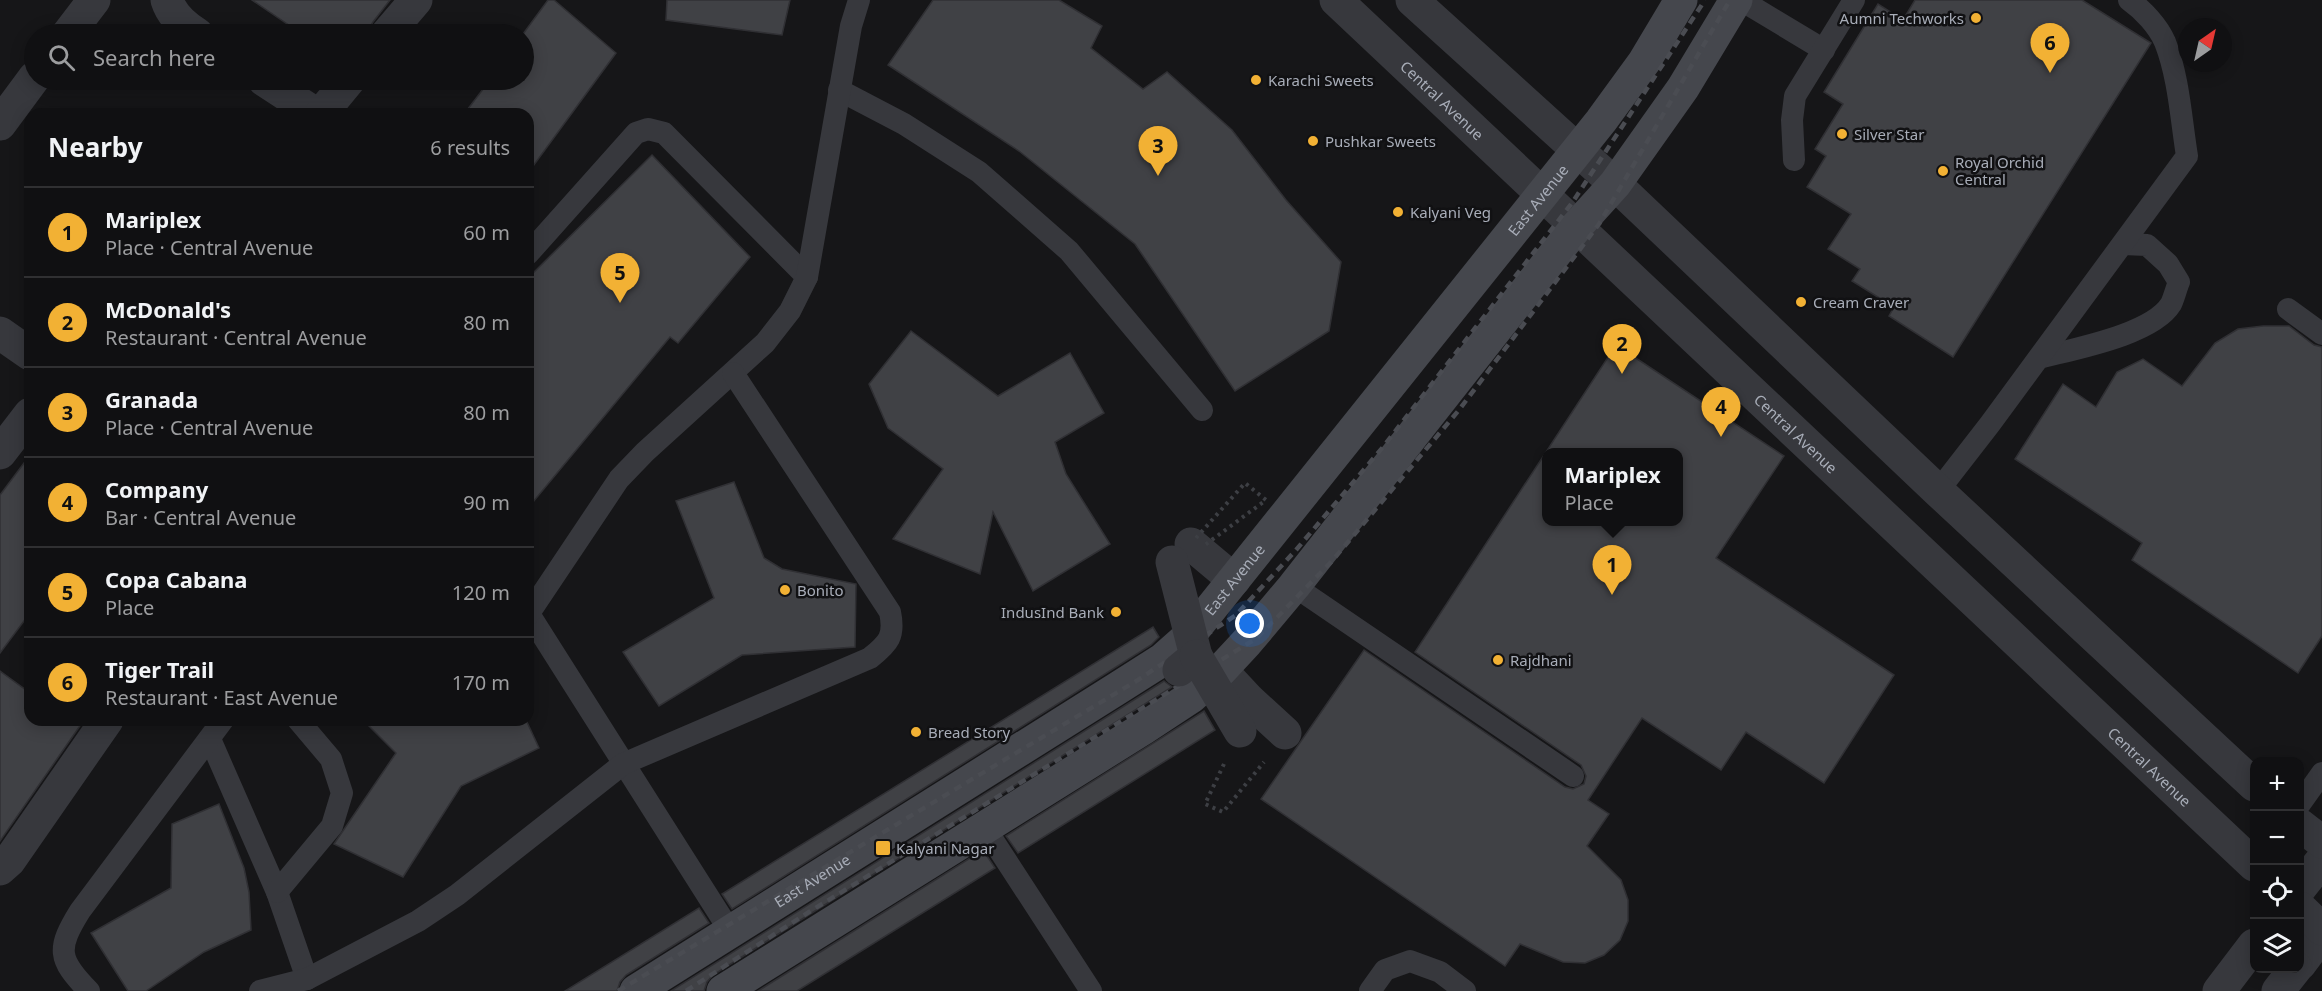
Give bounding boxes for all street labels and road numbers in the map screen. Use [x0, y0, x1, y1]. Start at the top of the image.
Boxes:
street label: Central Avenue [1396, 56, 1488, 144]
street label: East Avenue [1503, 160, 1572, 240]
street label: Central Avenue [1750, 389, 1842, 478]
street label: East Avenue [1199, 540, 1269, 619]
street label: Central Avenue [2104, 723, 2196, 811]
street label: East Avenue [770, 849, 854, 912]

